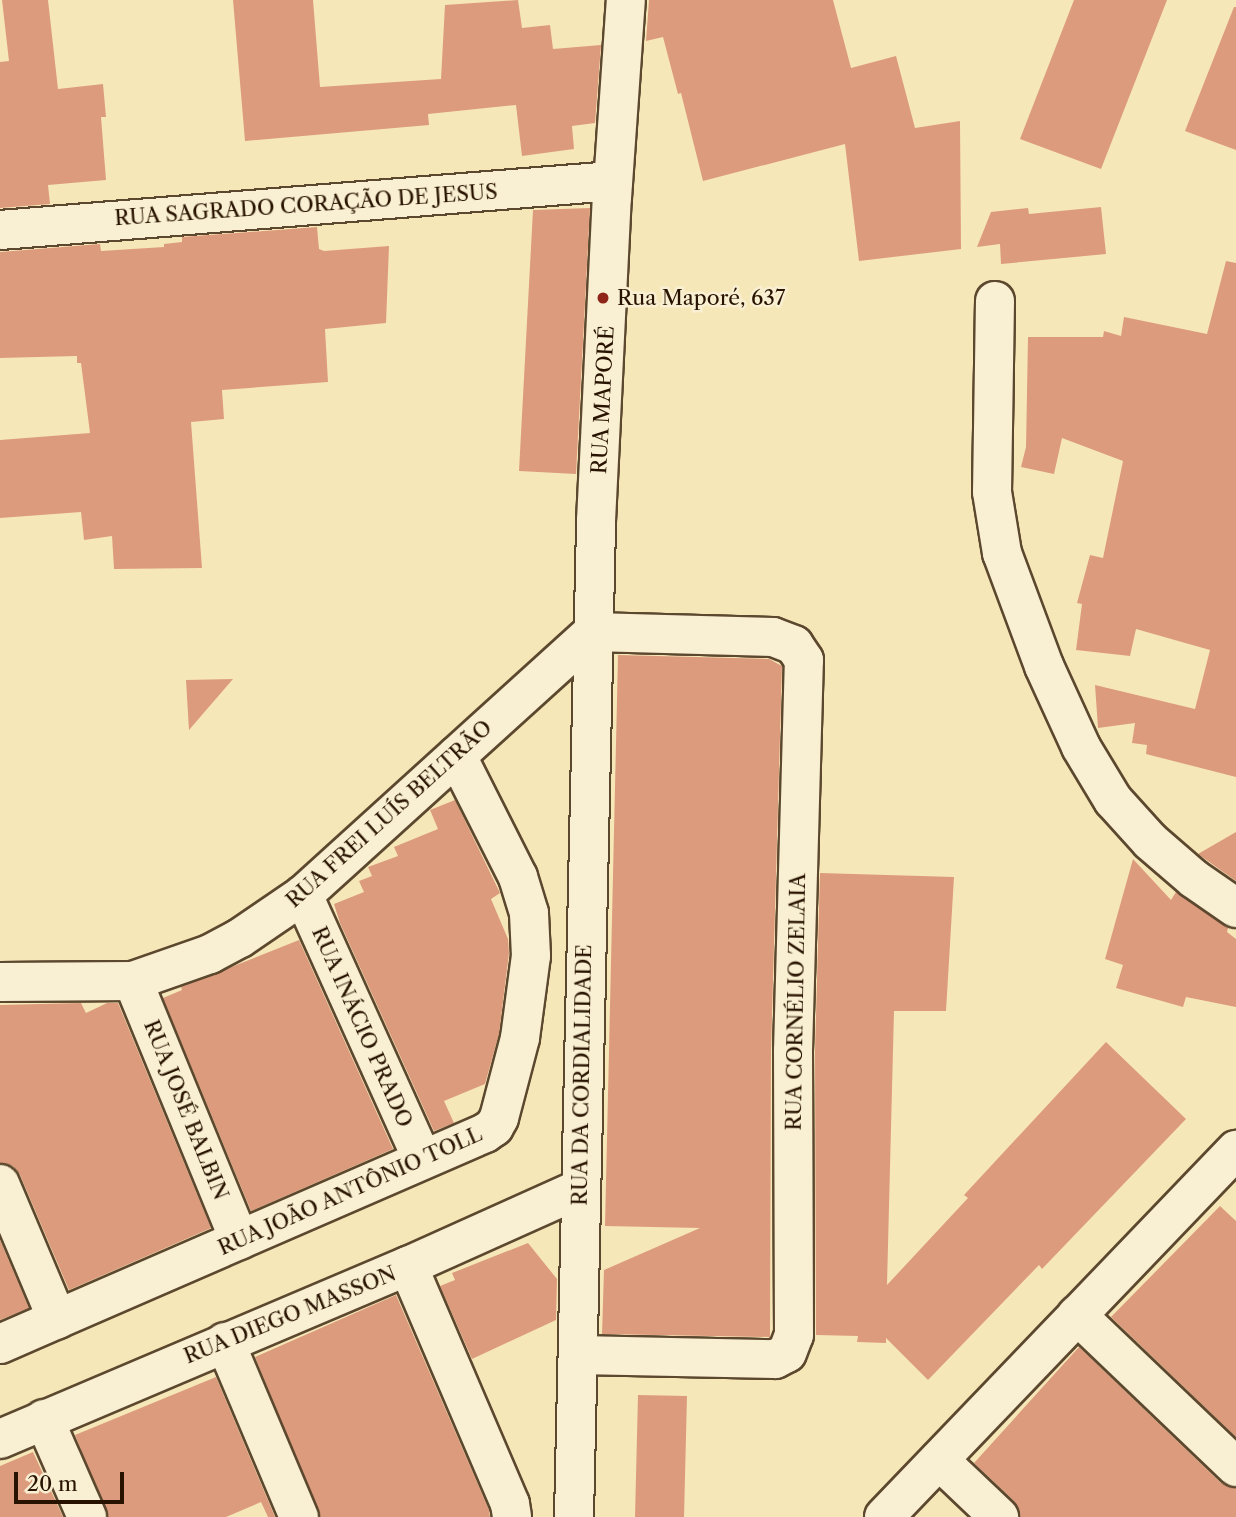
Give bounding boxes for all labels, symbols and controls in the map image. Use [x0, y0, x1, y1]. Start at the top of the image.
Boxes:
street label: RUA SAGRADO CORAÇÃO DE JESUS [113, 179, 499, 231]
place label: Rua Maporé, 637 [617, 285, 786, 311]
marker: Rua Maporé, 637 [595, 290, 611, 306]
street label: RUA MAPORÉ [587, 325, 619, 475]
street label: RUA FREI LUÍS BELTRÃO [281, 715, 497, 913]
street label: RUA CORNÉLIO ZELAIA [781, 873, 811, 1131]
street label: RUA INÁCIO PRADO [306, 922, 418, 1132]
street label: RUA DA CORDIALIDADE [567, 943, 597, 1207]
street label: RUA JOSÉ BALBIN [138, 1016, 234, 1204]
street label: RUA JOÃO ANTÔNIO TOLL [213, 1121, 487, 1261]
street label: RUA DIEGO MASSON [180, 1261, 400, 1369]
scale bar [18, 1458, 128, 1502]
text: 20 m [27, 1471, 78, 1496]

